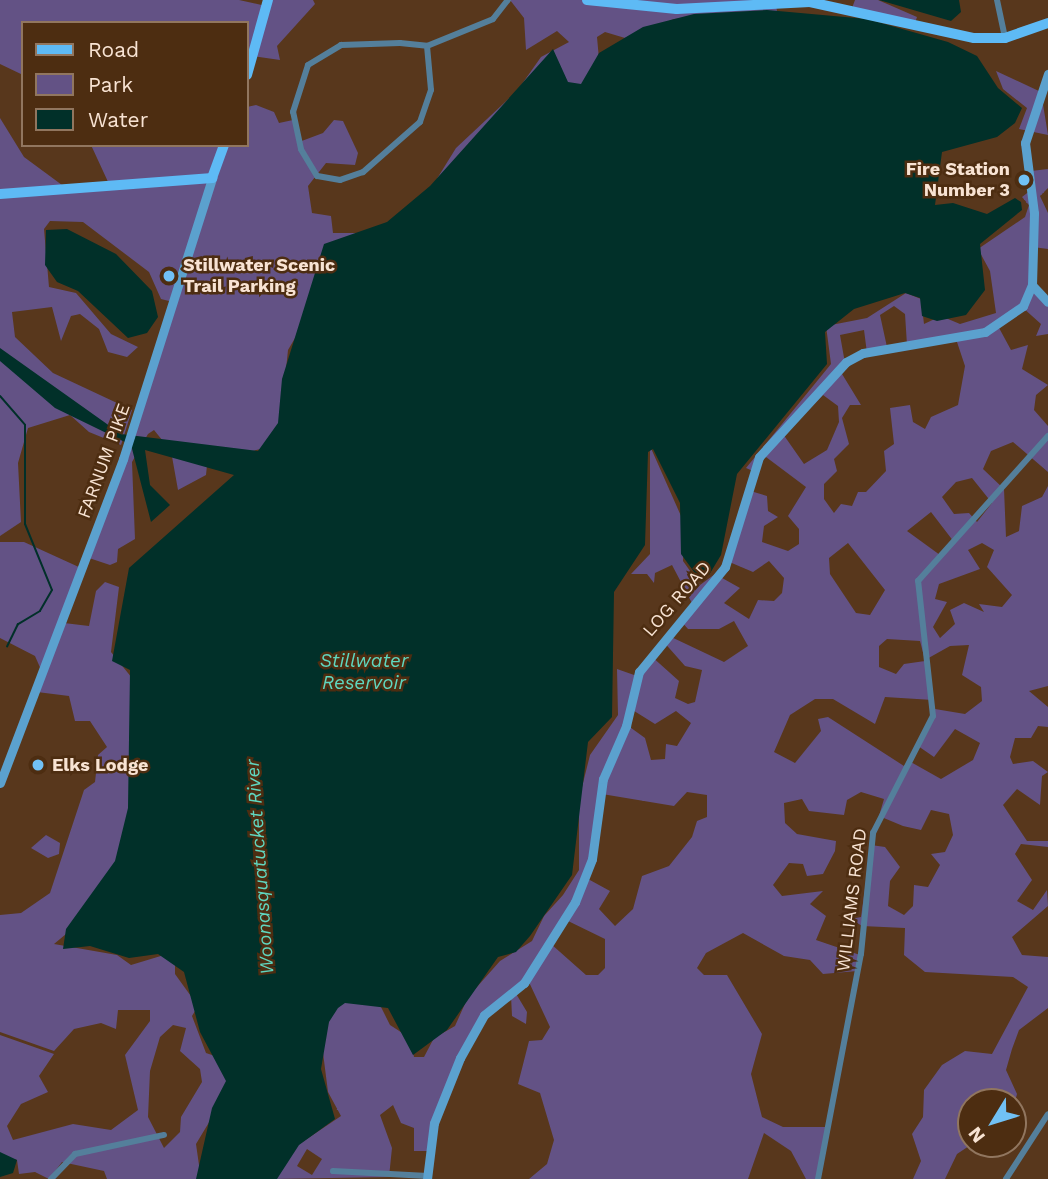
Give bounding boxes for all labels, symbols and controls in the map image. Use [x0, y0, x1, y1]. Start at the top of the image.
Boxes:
legend [21, 21, 248, 147]
text: Road [88, 37, 139, 62]
text: Park [88, 72, 133, 97]
text: Water [88, 107, 148, 132]
place label: Fire Station Number 3 [906, 159, 1010, 202]
marker: Fire Station Number 3 [1016, 172, 1032, 188]
place label: Stillwater Scenic Trail Parking [183, 255, 335, 298]
marker: Stillwater Scenic Trail Parking [161, 268, 177, 284]
street label: FARNUM PIKE [73, 401, 135, 521]
street label: LOG ROAD [638, 557, 716, 641]
water label: Stillwater Reservoir [320, 650, 408, 694]
place label: Elks Lodge [52, 754, 148, 776]
marker: Elks Lodge [30, 757, 46, 773]
water label: Woonasquatucket River [241, 759, 279, 975]
street label: WILLIAMS ROAD [832, 827, 872, 973]
north arrow [957, 1088, 1027, 1158]
text: N [963, 1122, 990, 1148]

